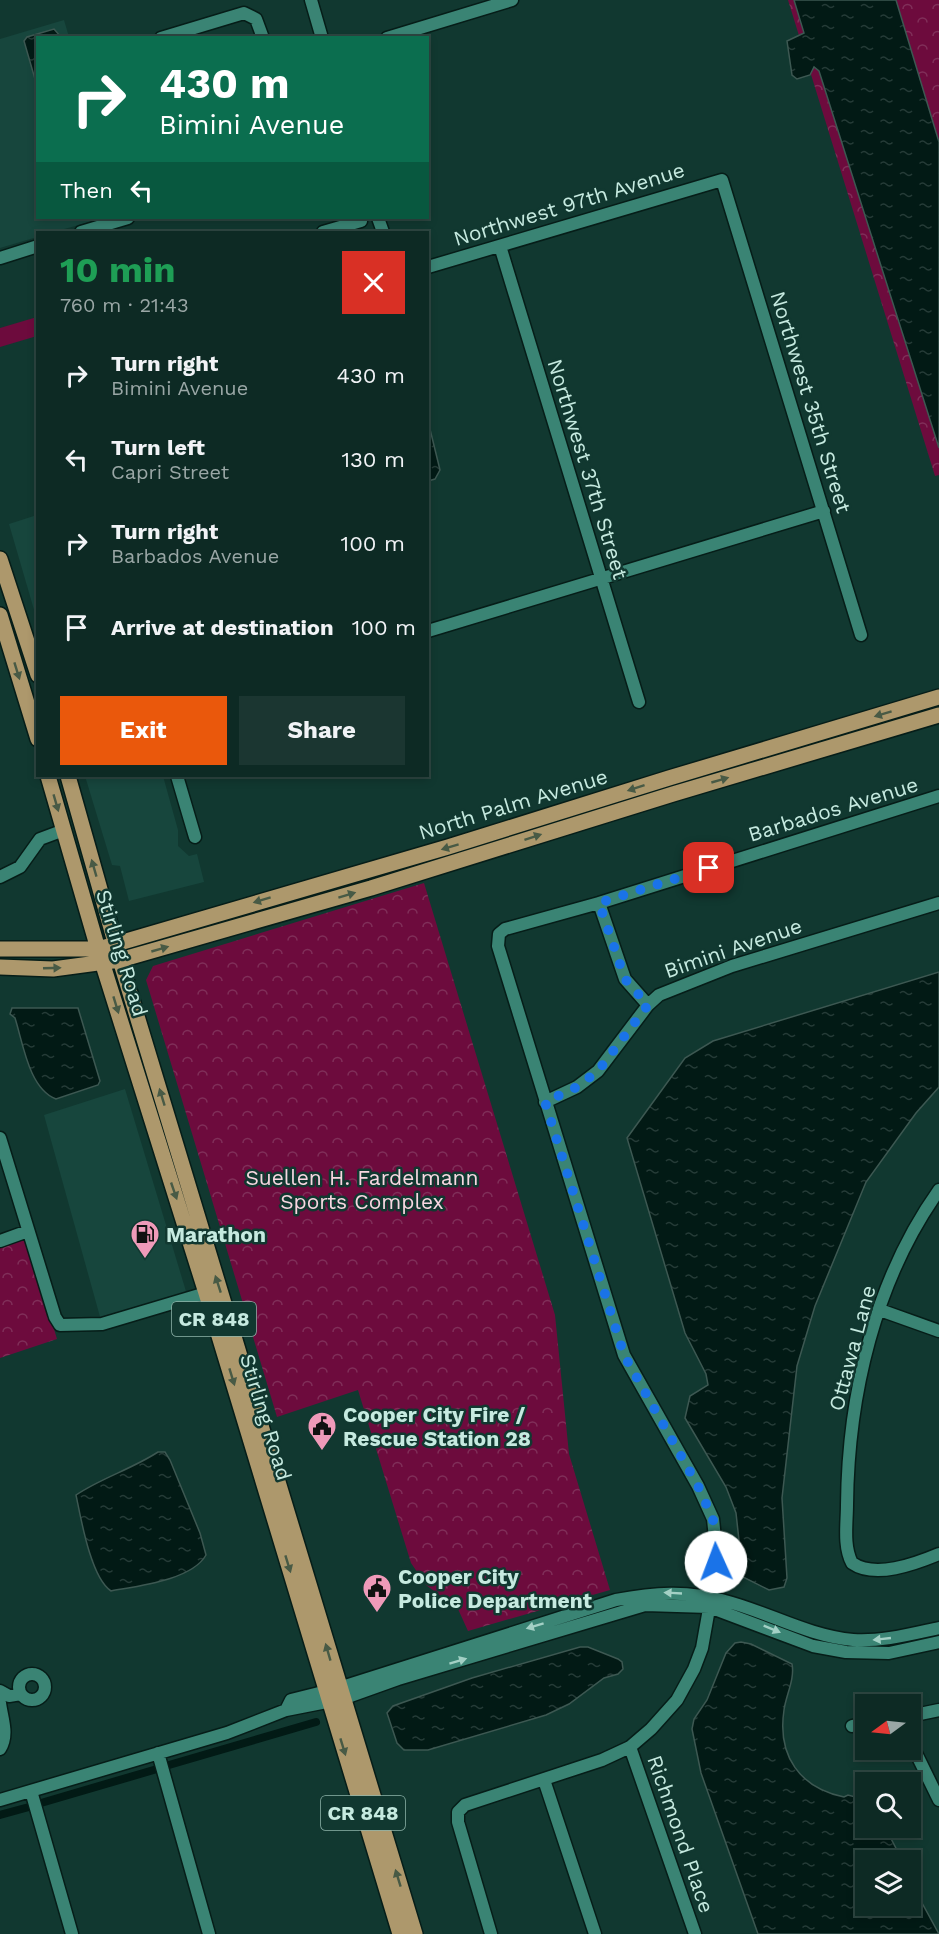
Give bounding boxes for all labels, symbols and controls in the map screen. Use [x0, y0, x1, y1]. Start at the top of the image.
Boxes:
text: 430 m [159, 59, 290, 108]
icon: right [60, 60, 138, 138]
text: Bimini Avenue [159, 109, 344, 141]
street label: Northwest 97th Avenue [450, 157, 688, 251]
icon: left [125, 174, 158, 207]
text: Then [60, 178, 113, 203]
text: 10 min [60, 249, 176, 291]
button: close [342, 251, 405, 314]
street label: Northwest 35th Street [765, 288, 857, 516]
text: 760 m · 21:43 [60, 293, 189, 317]
text: Turn right [111, 351, 218, 376]
street label: Northwest 37th Street [543, 356, 634, 582]
icon: right [60, 359, 93, 392]
text: 430 m [337, 363, 405, 388]
text: Bimini Avenue [111, 376, 248, 400]
text: Turn left [111, 435, 205, 460]
icon: left [60, 443, 93, 476]
text: 130 m [341, 447, 405, 472]
text: Capri Street [111, 460, 229, 484]
text: Turn right [111, 519, 218, 544]
icon: right [60, 527, 93, 560]
text: 100 m [341, 531, 405, 556]
text: Barbados Avenue [111, 544, 279, 568]
icon: arrive [60, 611, 93, 644]
text: Arrive at destination [111, 615, 334, 640]
text: 100 m [352, 615, 416, 640]
one-way arrow [13, 662, 22, 680]
button: Exit [60, 696, 227, 765]
button: Share [239, 696, 405, 765]
one-way arrow [874, 710, 892, 719]
street label: North Palm Avenue [415, 763, 611, 845]
street label: Barbados Avenue [745, 771, 921, 847]
one-way arrow [711, 775, 729, 784]
one-way arrow [627, 784, 645, 793]
one-way arrow [52, 794, 61, 812]
one-way arrow [524, 832, 542, 842]
pin [683, 842, 734, 893]
one-way arrow [441, 843, 459, 852]
icon: arrive [692, 851, 725, 884]
one-way arrow [89, 859, 98, 877]
street label: Stirling Road [91, 887, 153, 1019]
one-way arrow [338, 890, 356, 899]
one-way arrow [253, 896, 271, 905]
street label: Bimini Avenue [661, 913, 805, 983]
one-way arrow [151, 944, 169, 953]
one-way arrow [42, 964, 61, 973]
one-way arrow [111, 996, 121, 1014]
one-way arrow [156, 1088, 166, 1106]
park label: Suellen H. Fardelmann Sports Complex [245, 1165, 479, 1214]
one-way arrow [169, 1182, 179, 1200]
fuel station icon: Marathon [129, 1218, 161, 1260]
place label: Marathon [166, 1222, 266, 1247]
one-way arrow [213, 1275, 222, 1293]
street label: Ottawa Lane [823, 1282, 881, 1414]
road number: CR 848 [172, 1302, 256, 1336]
street label: Stirling Road [235, 1351, 297, 1483]
one-way arrow [228, 1368, 237, 1386]
place label: Cooper City Fire / Rescue Station 28 [343, 1402, 531, 1451]
public building icon: Cooper City Fire / Rescue Station 28 [306, 1410, 338, 1452]
position arrow [684, 1530, 748, 1594]
one-way arrow [284, 1555, 293, 1573]
place label: Cooper City Police Department [398, 1564, 592, 1613]
public building icon: Cooper City Police Department [361, 1572, 393, 1614]
one-way arrow [663, 1588, 682, 1597]
one-way arrow [526, 1622, 544, 1631]
one-way arrow [763, 1624, 781, 1634]
one-way arrow [872, 1634, 891, 1644]
one-way arrow [323, 1643, 332, 1661]
one-way arrow [449, 1656, 467, 1665]
north arrow [855, 1694, 921, 1760]
map controls [855, 1694, 921, 1916]
one-way arrow [339, 1738, 348, 1756]
street label: Richmond Place [642, 1752, 720, 1916]
button: search [855, 1772, 921, 1838]
road number: CR 848 [321, 1796, 405, 1830]
button: layers [855, 1850, 921, 1916]
one-way arrow [393, 1869, 402, 1887]

